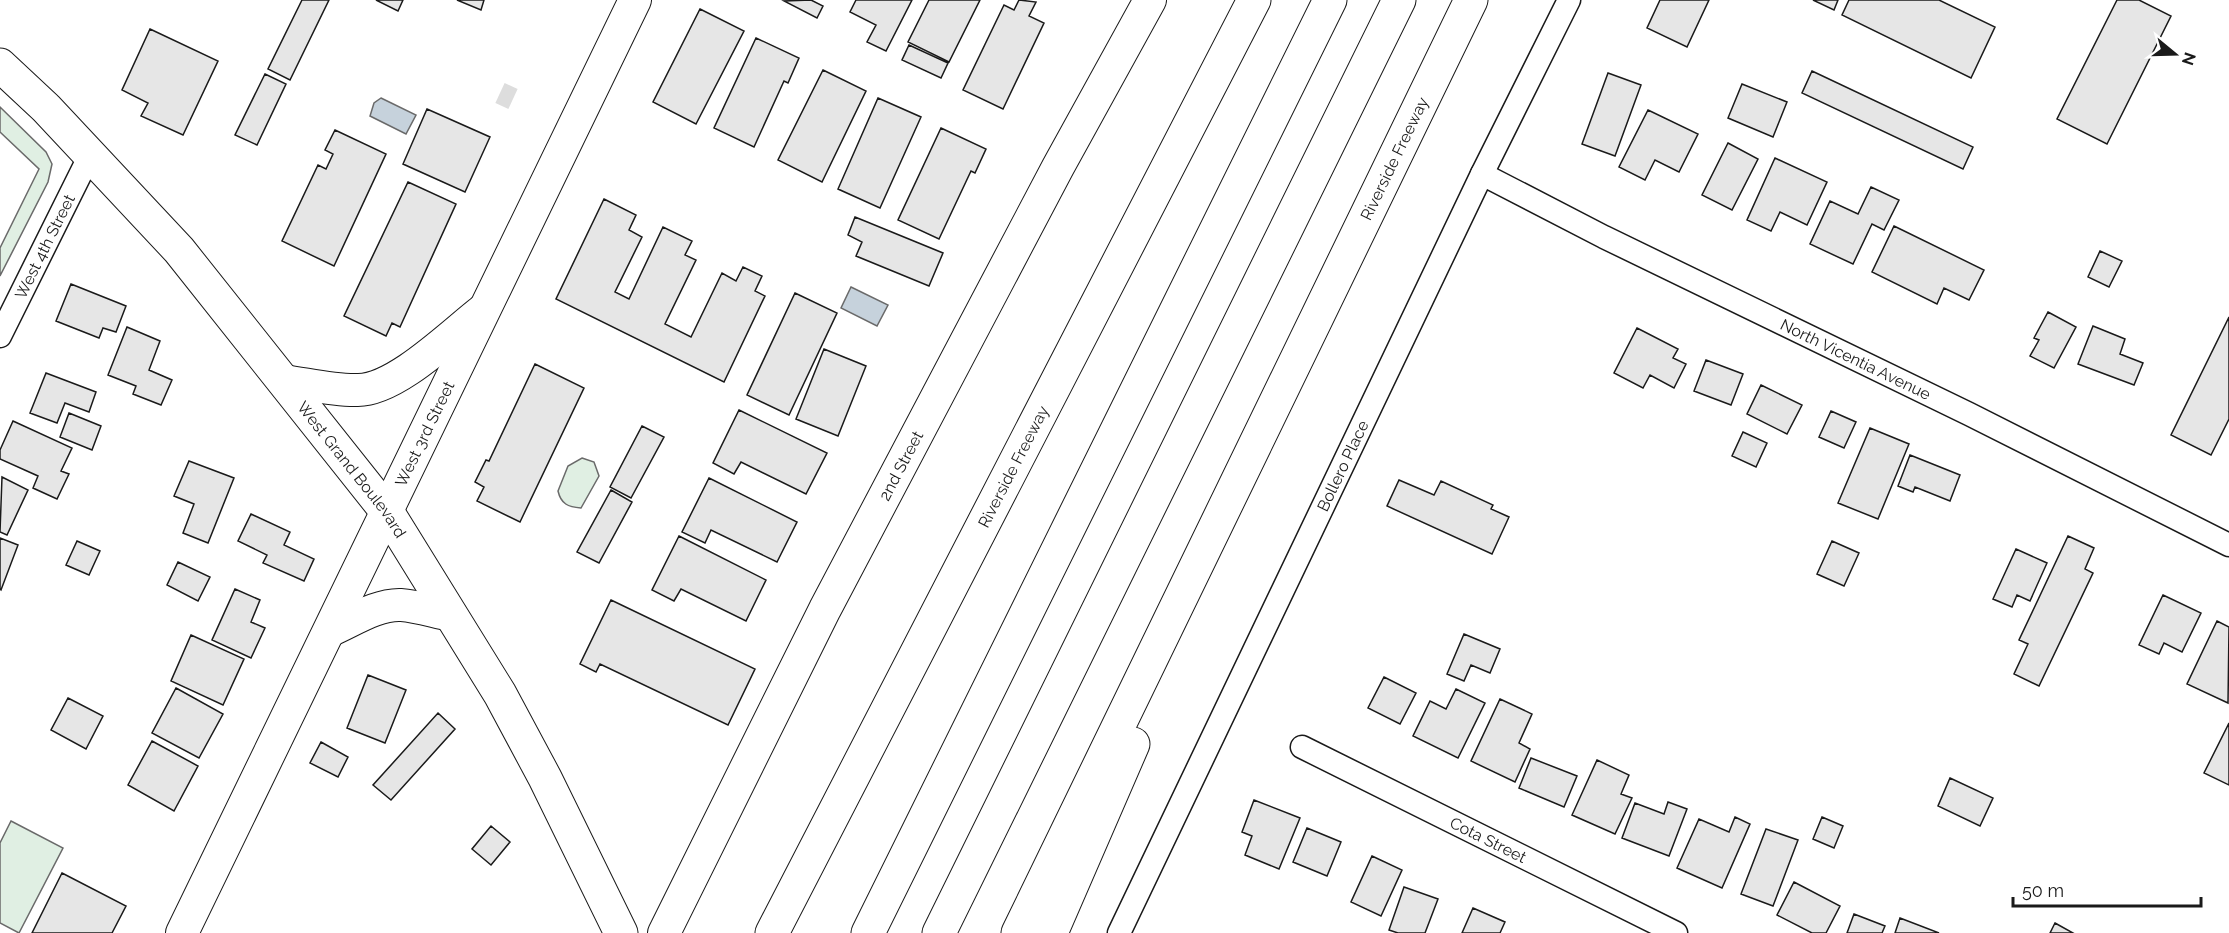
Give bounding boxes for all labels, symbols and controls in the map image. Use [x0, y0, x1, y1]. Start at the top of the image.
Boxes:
north arrow [2145, 24, 2205, 84]
text: N [2178, 50, 2200, 68]
street label: Riverside Freeway [1357, 94, 1433, 223]
street label: West 4th Street [11, 191, 79, 302]
street label: North Vicentia Avenue [1777, 315, 1934, 404]
street label: West 3rd Street [391, 378, 459, 490]
street label: West Grand Boulevard [293, 398, 410, 541]
street label: Riverside Freeway [974, 402, 1053, 531]
street label: Bollero Place [1313, 417, 1373, 514]
street label: 2nd Street [875, 427, 928, 504]
street label: Cota Street [1447, 813, 1530, 867]
scale bar [2013, 870, 2200, 908]
text: 50 m [2022, 880, 2064, 901]

